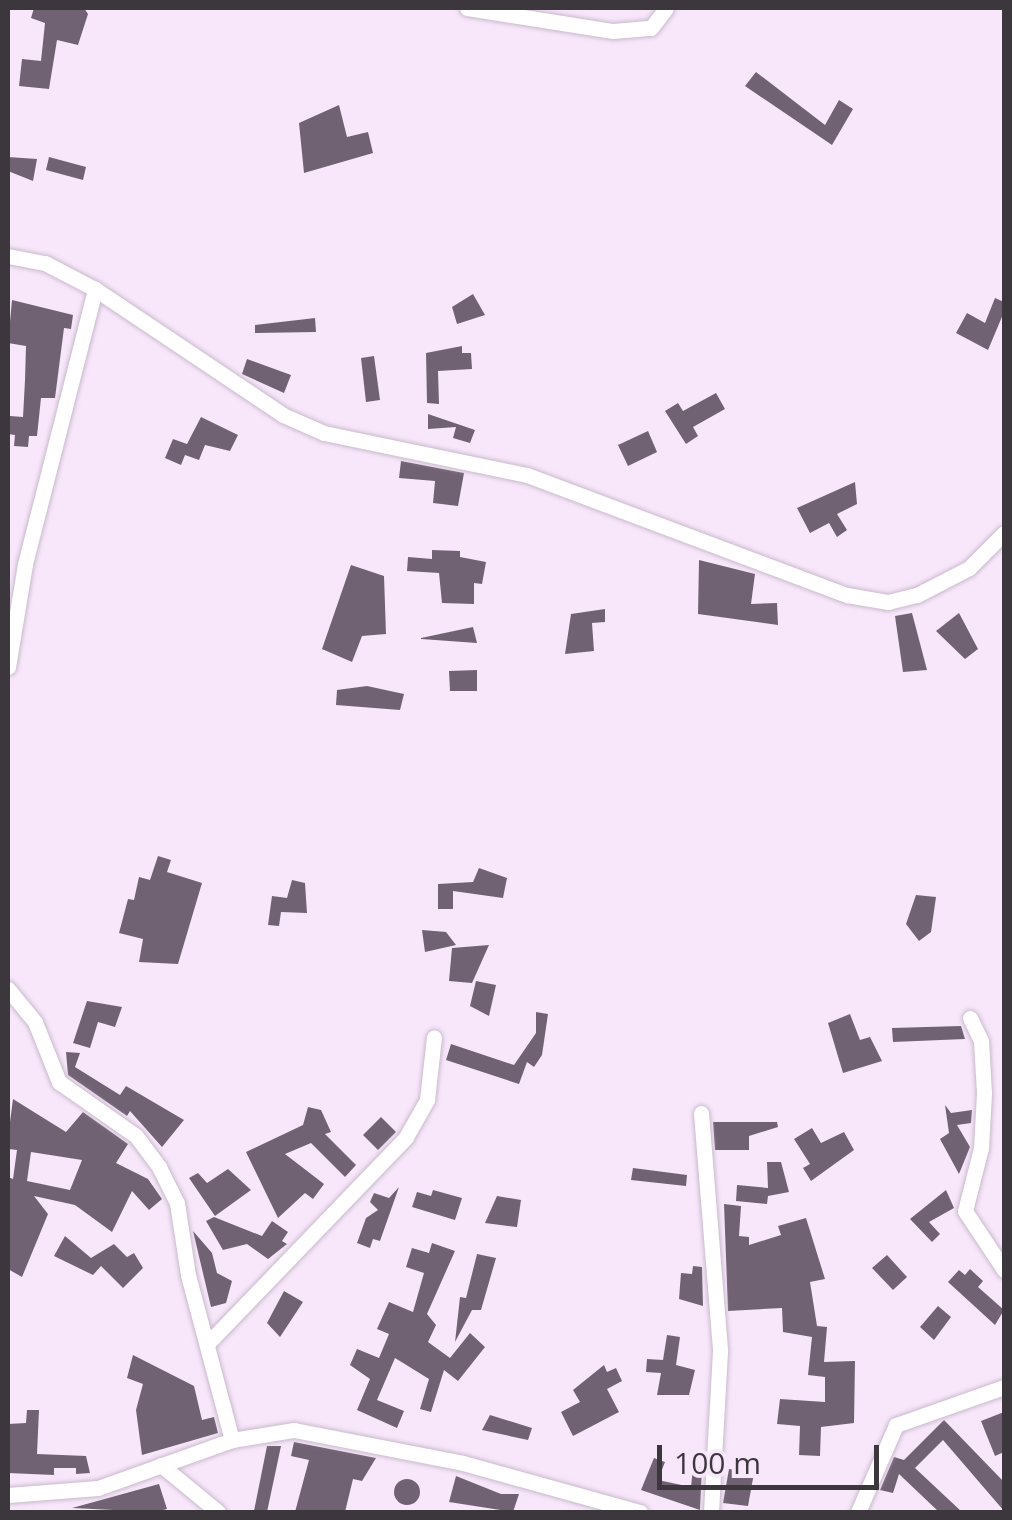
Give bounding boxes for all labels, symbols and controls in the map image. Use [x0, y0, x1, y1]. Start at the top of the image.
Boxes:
scale bar [662, 1425, 884, 1487]
text: 100 m [674, 1442, 761, 1483]

